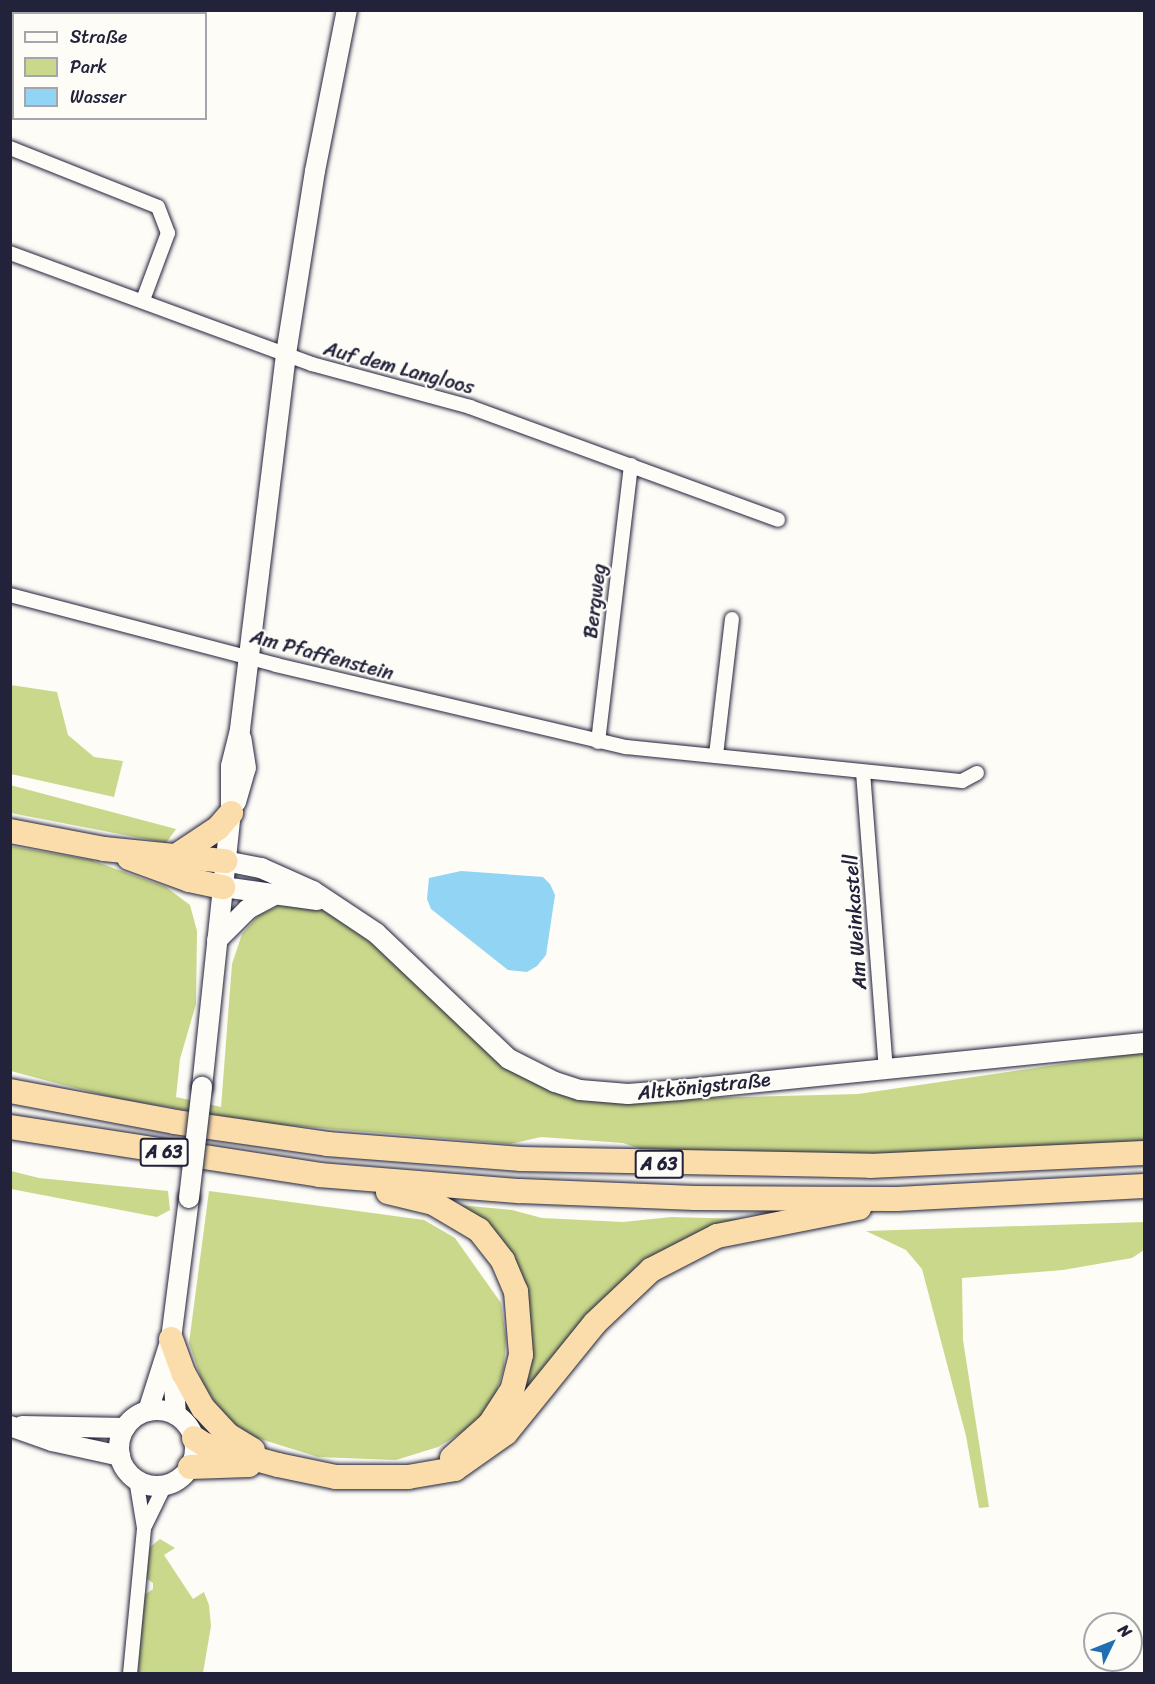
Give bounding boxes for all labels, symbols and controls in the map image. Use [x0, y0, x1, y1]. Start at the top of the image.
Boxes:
legend [12, 12, 207, 120]
text: Straße [70, 21, 127, 53]
text: Park [70, 51, 107, 83]
text: Wasser [70, 81, 126, 113]
street label: Auf dem Langloos [321, 336, 477, 400]
street label: Bergweg [578, 562, 612, 640]
street label: Am Pfaffenstein [248, 624, 396, 686]
street label: Am Weinkastell [838, 854, 872, 990]
street label: Altkönigstraße [636, 1067, 772, 1105]
road number: A 63 [138, 1137, 190, 1167]
road number: A 63 [634, 1149, 684, 1179]
north arrow [1083, 1612, 1143, 1672]
text: N [1111, 1617, 1139, 1645]

